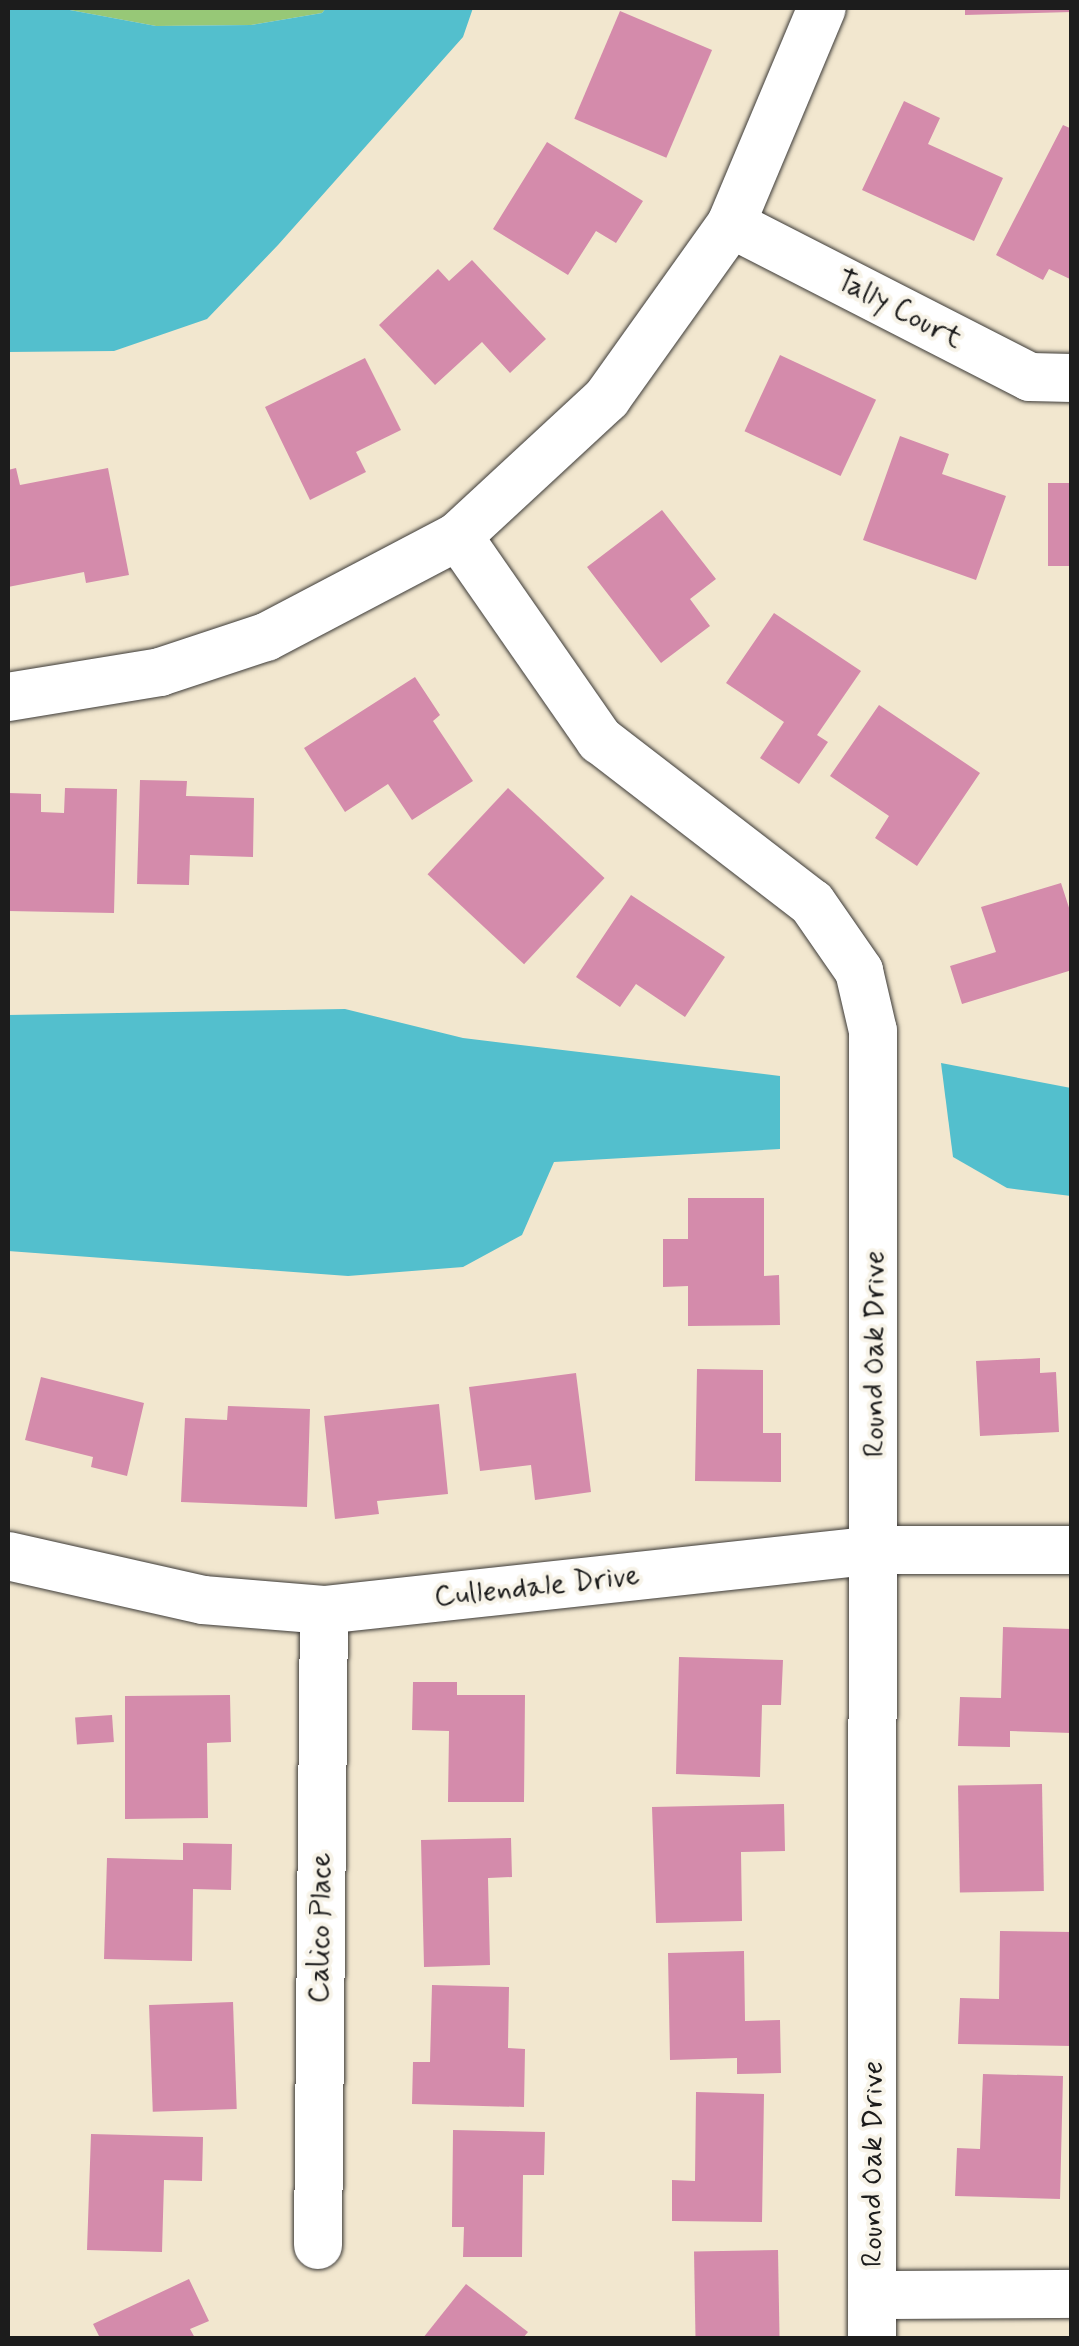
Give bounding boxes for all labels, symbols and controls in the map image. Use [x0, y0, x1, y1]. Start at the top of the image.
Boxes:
street label: Tally Court [830, 263, 968, 357]
street label: Round Oak Drive [857, 1251, 893, 1457]
street label: Cullendale Drive [433, 1558, 641, 1616]
street label: Calico Place [302, 1851, 340, 2005]
street label: Round Oak Drive [855, 2061, 891, 2267]

